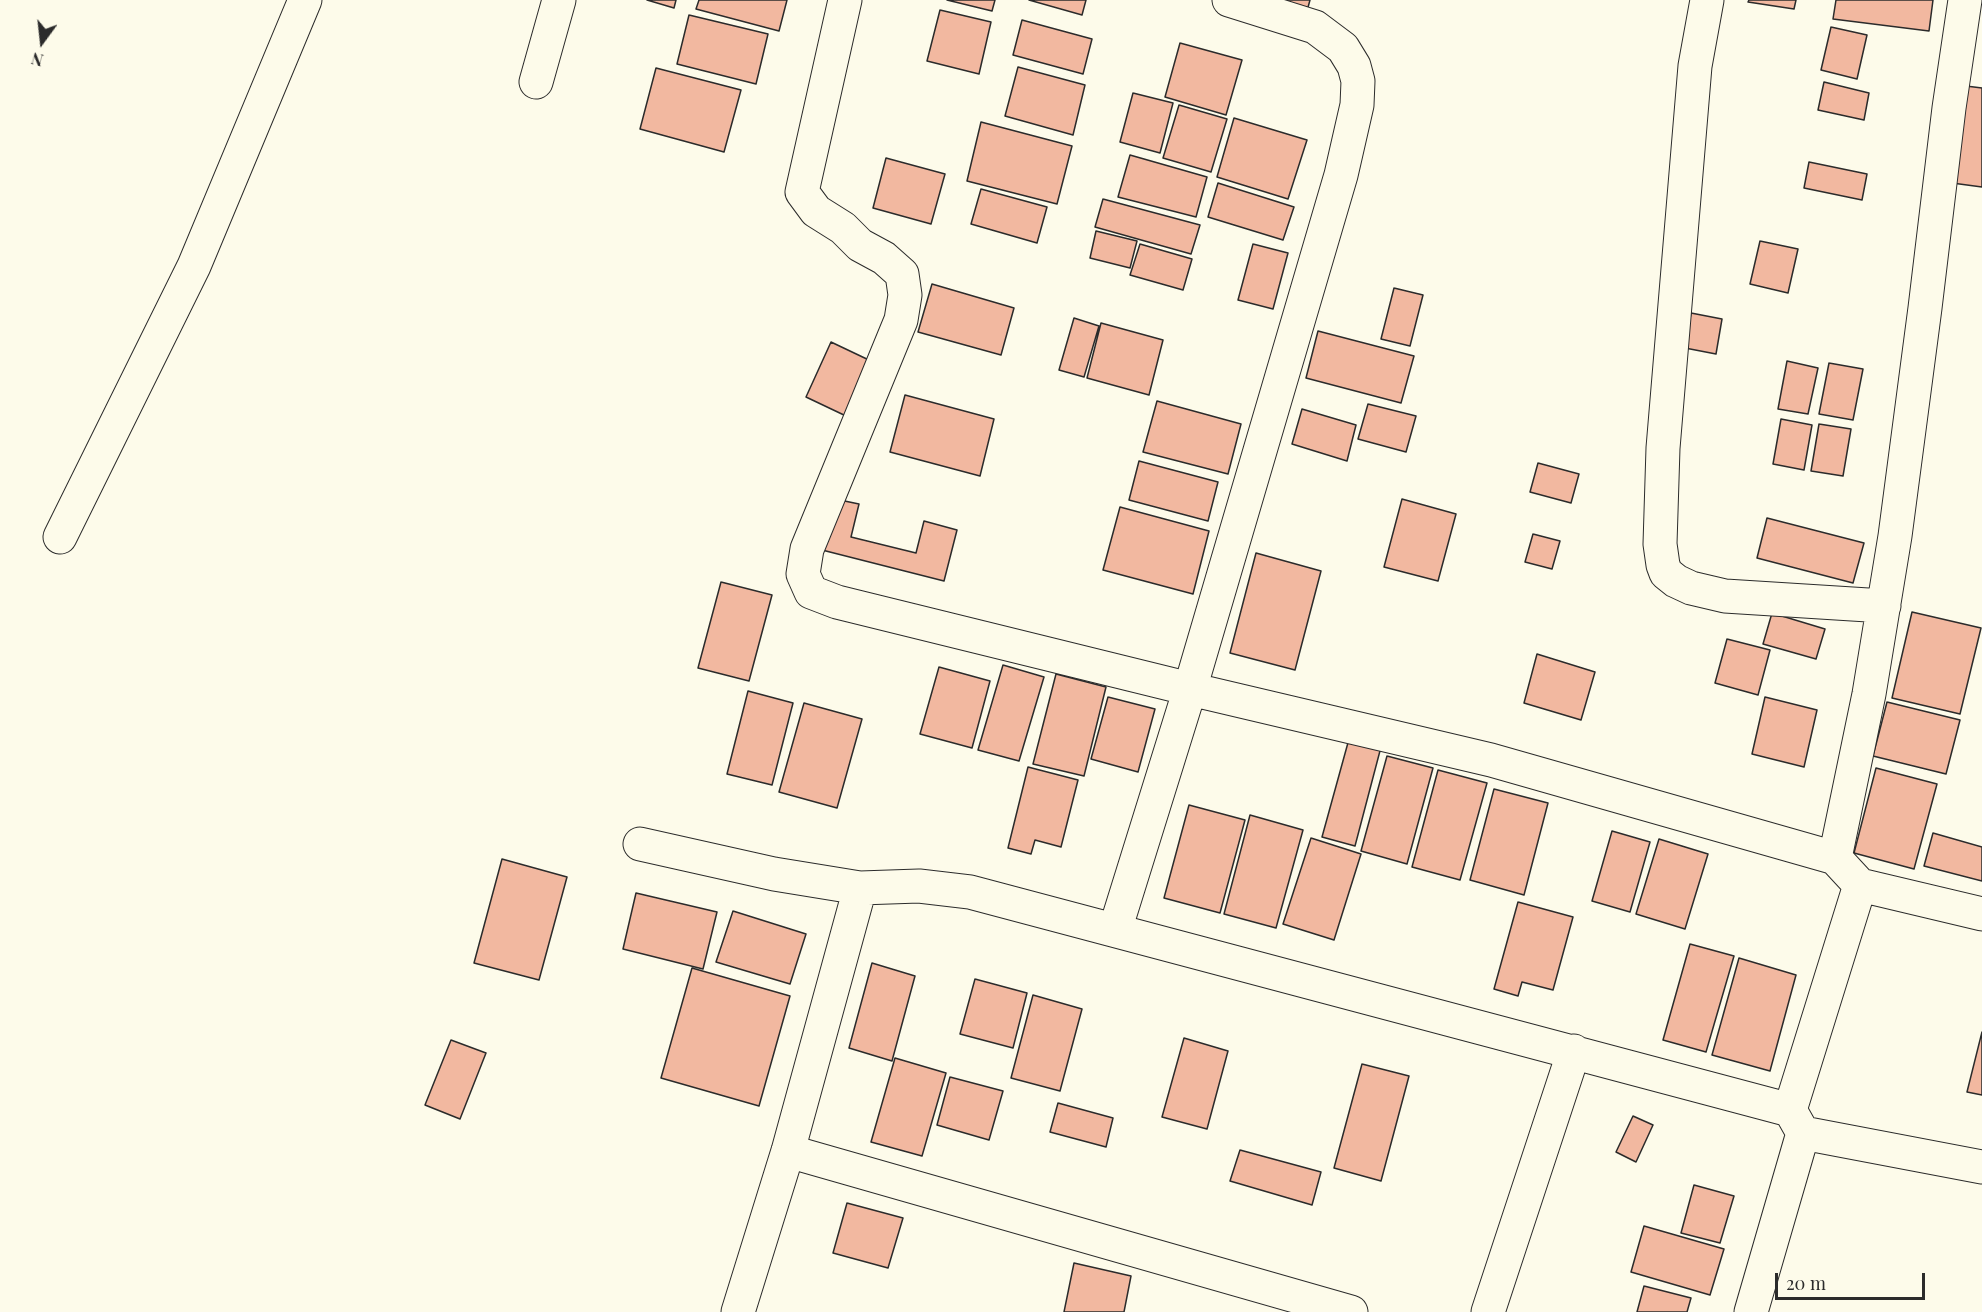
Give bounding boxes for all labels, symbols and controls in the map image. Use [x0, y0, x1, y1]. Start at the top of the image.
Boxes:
north arrow [12, 12, 72, 72]
text: N [29, 48, 46, 72]
scale bar [1778, 1261, 1928, 1299]
text: 20 m [1786, 1271, 1826, 1295]

